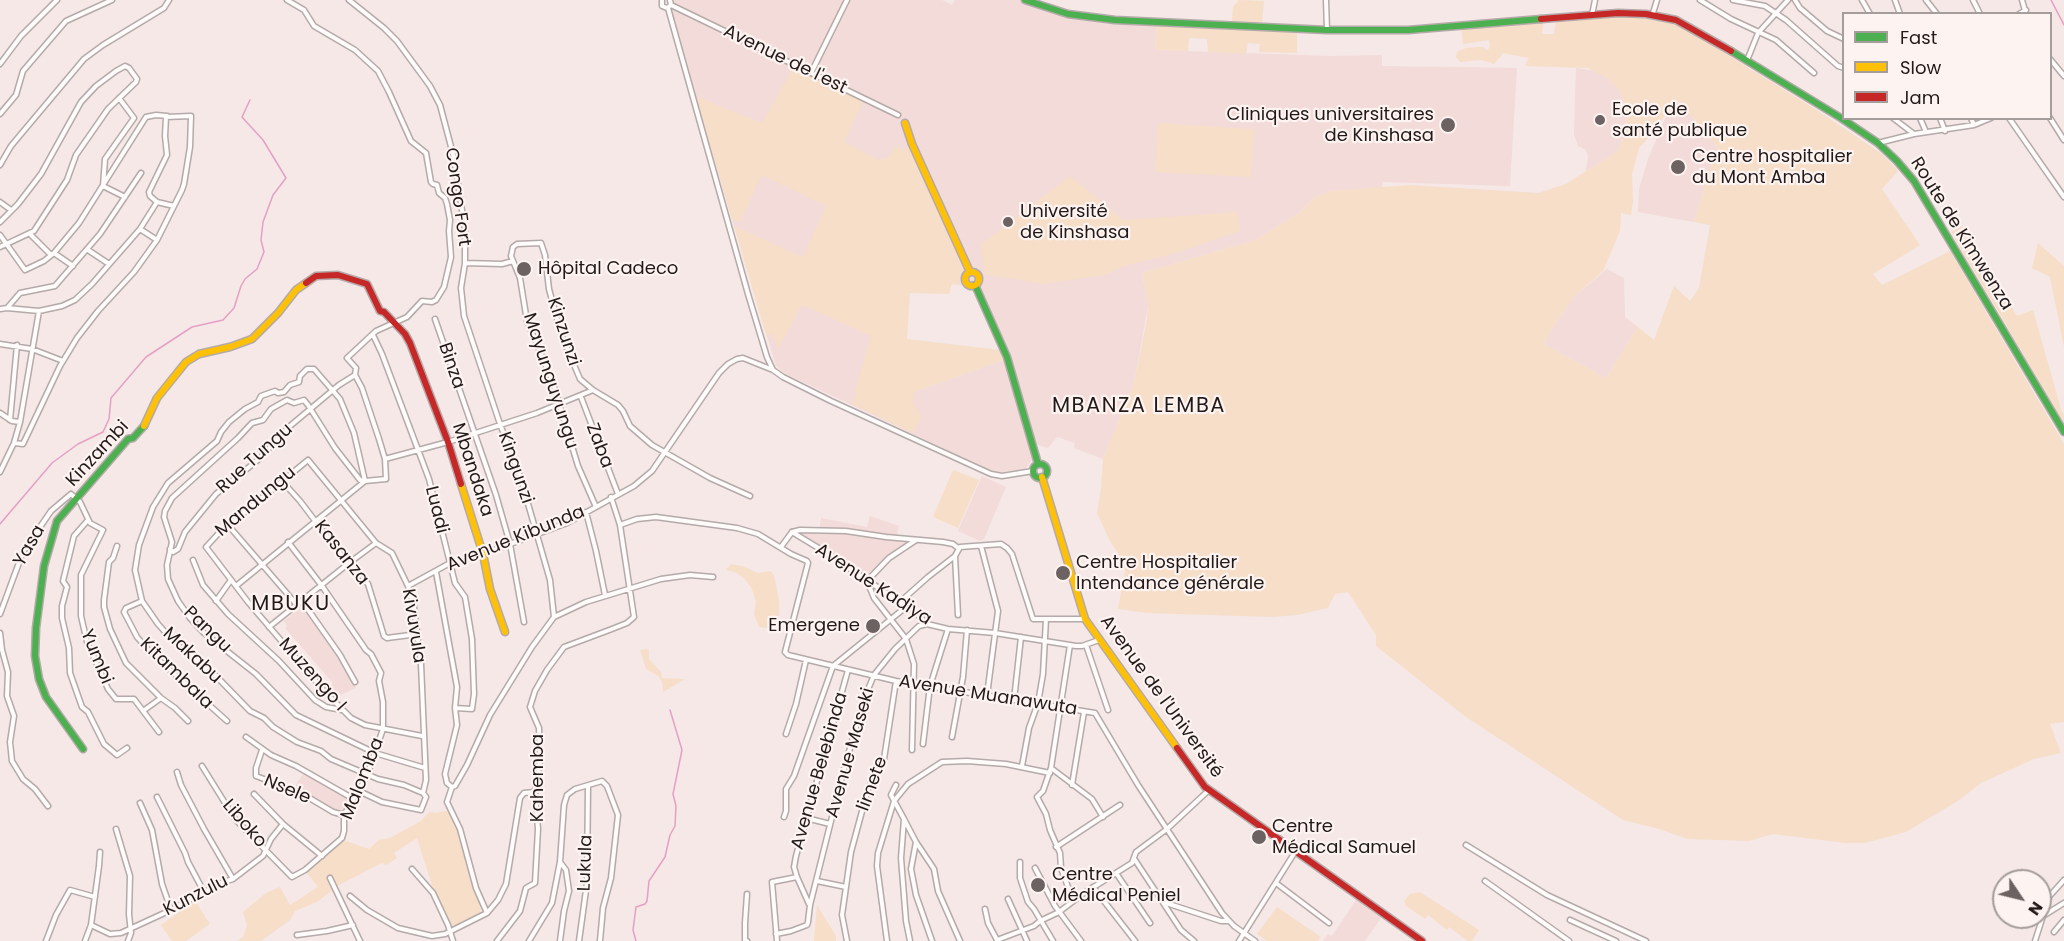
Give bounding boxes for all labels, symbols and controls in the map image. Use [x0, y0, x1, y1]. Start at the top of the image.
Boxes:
legend [1842, 12, 2052, 120]
street label: Avenue de l'est [720, 21, 850, 99]
text: Fast [1900, 25, 1937, 50]
text: Slow [1900, 55, 1941, 80]
text: Jam [1900, 85, 1940, 110]
place label: Ecole de santé publique [1612, 99, 1747, 142]
place label: Cliniques universitaires de Kinshasa [1227, 104, 1434, 146]
marker: Ecole de santé publique [1593, 113, 1607, 127]
marker: Cliniques universitaires de Kinshasa [1439, 116, 1457, 134]
street label: Congo Fort [439, 146, 475, 248]
place label: Centre hospitalier du Mont Amba [1692, 146, 1852, 188]
street label: Route de Kimwenza [1905, 154, 2017, 314]
marker: Centre hospitalier du Mont Amba [1669, 158, 1687, 176]
place label: Université de Kinshasa [1020, 201, 1130, 244]
marker: Université de Kinshasa [1001, 215, 1015, 229]
place label: Hôpital Cadeco [538, 258, 678, 280]
marker: Hôpital Cadeco [515, 260, 533, 278]
street label: Kinzunzi [542, 295, 584, 369]
street label: Mayunguyungu [518, 310, 582, 452]
street label: Binza [433, 340, 469, 392]
district label: MBANZA LEMBA [1052, 394, 1226, 420]
street label: Kinzambi [62, 417, 134, 491]
street label: Rue Tungu [213, 419, 297, 499]
street label: Mbandaka [447, 420, 497, 520]
street label: Zaba [581, 421, 617, 471]
street label: Kingunzi [493, 429, 537, 507]
street label: Mandungu [211, 462, 301, 542]
street label: Luadi [420, 484, 452, 536]
street label: Avenue Kibunda [444, 501, 588, 577]
street label: Kasanza [309, 516, 373, 590]
street label: Yasa [10, 521, 50, 571]
street label: Avenue Kadiya [811, 539, 935, 631]
place label: Centre Hospitalier Intendance générale [1076, 552, 1264, 594]
marker: Centre Hospitalier Intendance générale [1054, 564, 1072, 582]
street label: Kivuvula [396, 587, 430, 665]
district label: MBUKU [251, 592, 331, 618]
street label: Pangu [179, 602, 235, 658]
street label: Avenue de l'Université [1095, 612, 1227, 782]
place label: Emergene [768, 615, 860, 637]
marker: Emergene [864, 617, 882, 635]
street label: Makabu [158, 623, 226, 689]
street label: Yumbi [75, 626, 117, 688]
street label: Kitambala [135, 634, 217, 714]
street label: Muzengo I [274, 634, 350, 716]
street label: Avenue Muanawuta [897, 671, 1079, 721]
street label: Avenue Maseki [822, 685, 880, 821]
street label: Avenue Belebinda [787, 690, 853, 852]
street label: Kahemba [527, 734, 549, 822]
street label: Malomba [337, 735, 389, 823]
street label: limete [853, 754, 893, 814]
street label: Nsele [260, 771, 314, 809]
street label: Liboko [217, 796, 271, 852]
place label: Centre Médical Samuel [1272, 816, 1416, 858]
marker: Centre Médical Samuel [1250, 828, 1268, 846]
street label: Lukula [574, 834, 598, 892]
place label: Centre Médical Peniel [1052, 864, 1181, 906]
north arrow [1992, 869, 2052, 929]
street label: Kunzulu [160, 871, 232, 921]
marker: Centre Médical Peniel [1029, 876, 1047, 894]
text: N [2023, 897, 2048, 920]

